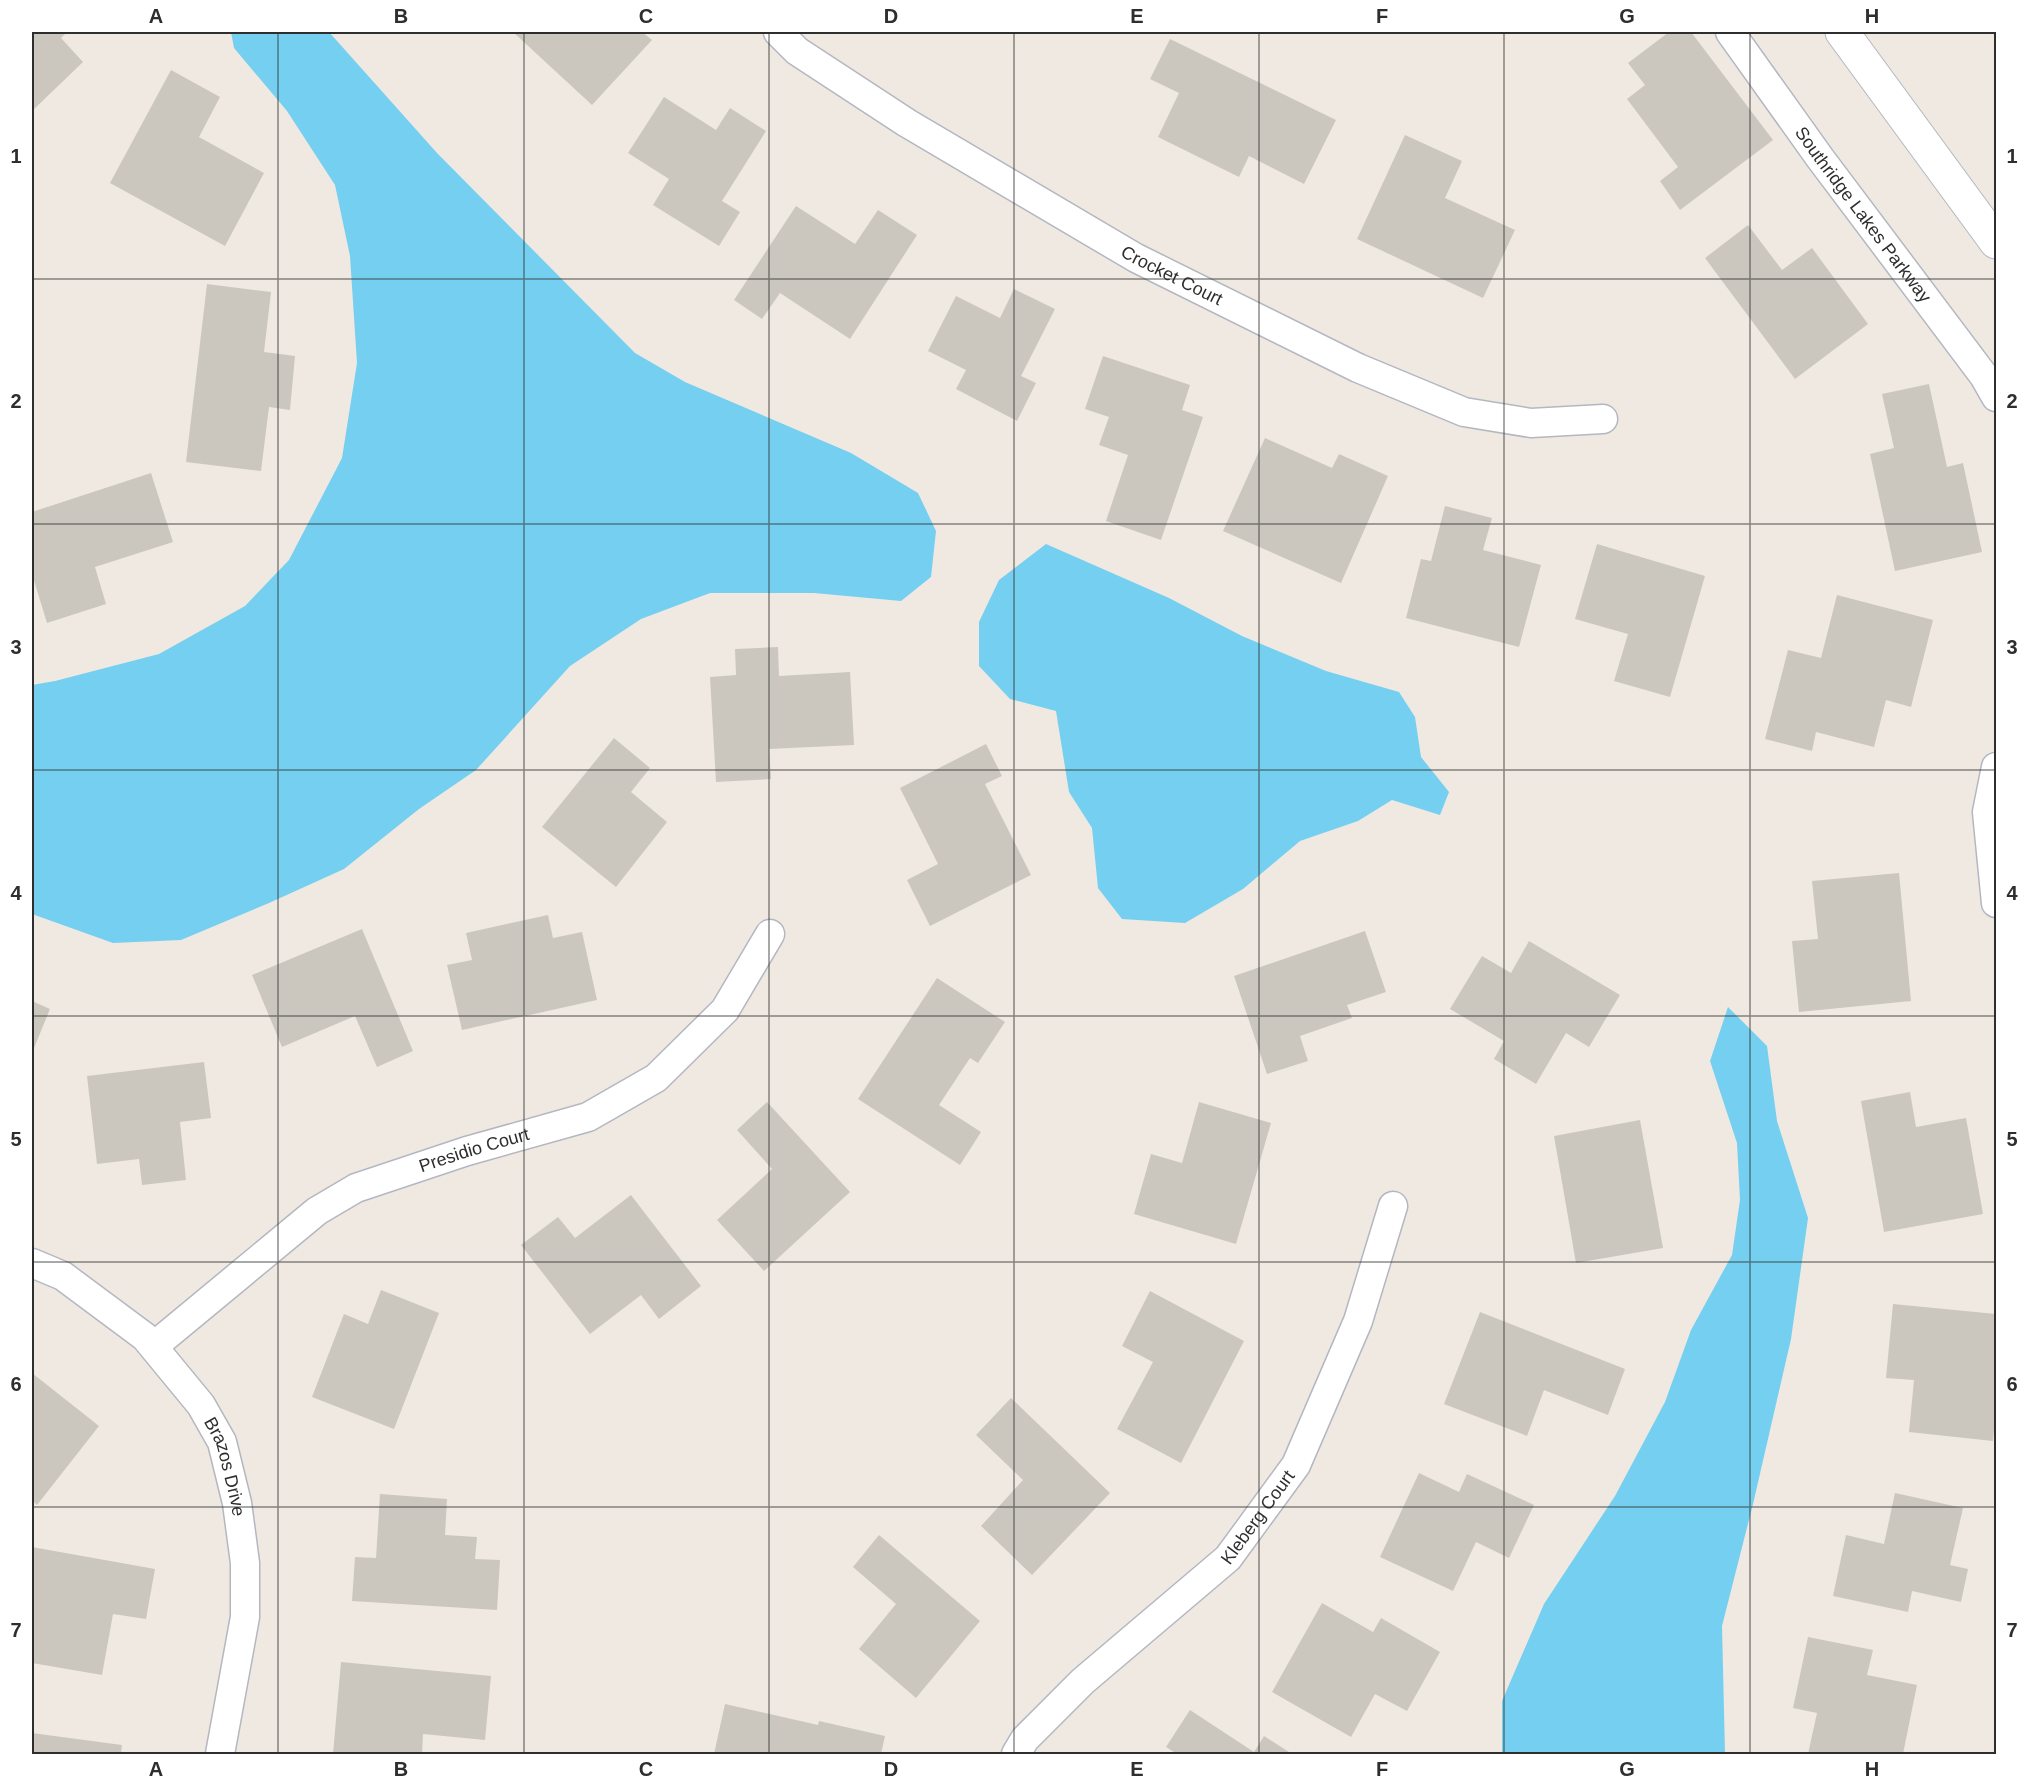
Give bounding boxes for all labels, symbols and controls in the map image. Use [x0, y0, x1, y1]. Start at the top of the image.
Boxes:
text: A [149, 5, 163, 27]
text: B [394, 5, 408, 27]
text: C [639, 5, 653, 27]
text: D [884, 5, 898, 27]
text: E [1130, 5, 1144, 27]
text: F [1376, 5, 1388, 27]
text: G [1619, 5, 1635, 27]
text: H [1865, 5, 1879, 27]
street label: Southridge Lakes Parkway [1791, 123, 1935, 306]
text: 1 [10, 145, 22, 167]
text: 1 [2006, 145, 2018, 167]
street label: Crocket Court [1117, 241, 1226, 309]
text: 2 [10, 390, 22, 412]
text: 2 [2006, 390, 2018, 412]
text: 3 [10, 636, 22, 658]
text: 3 [2006, 636, 2018, 658]
text: 4 [10, 882, 22, 904]
text: 4 [2006, 882, 2018, 904]
street label: Presidio Court [416, 1124, 531, 1176]
text: 5 [10, 1128, 22, 1150]
text: 5 [2006, 1128, 2018, 1150]
text: 6 [10, 1373, 22, 1395]
text: 6 [2006, 1373, 2018, 1395]
street label: Brazos Drive [200, 1414, 249, 1517]
street label: Kleberg Court [1217, 1467, 1299, 1568]
text: 7 [10, 1619, 22, 1641]
text: 7 [2006, 1619, 2018, 1641]
text: A [149, 1758, 163, 1780]
text: B [394, 1758, 408, 1780]
text: C [639, 1758, 653, 1780]
text: D [884, 1758, 898, 1780]
text: E [1130, 1758, 1144, 1780]
text: F [1376, 1758, 1388, 1780]
text: G [1619, 1758, 1635, 1780]
text: H [1865, 1758, 1879, 1780]

